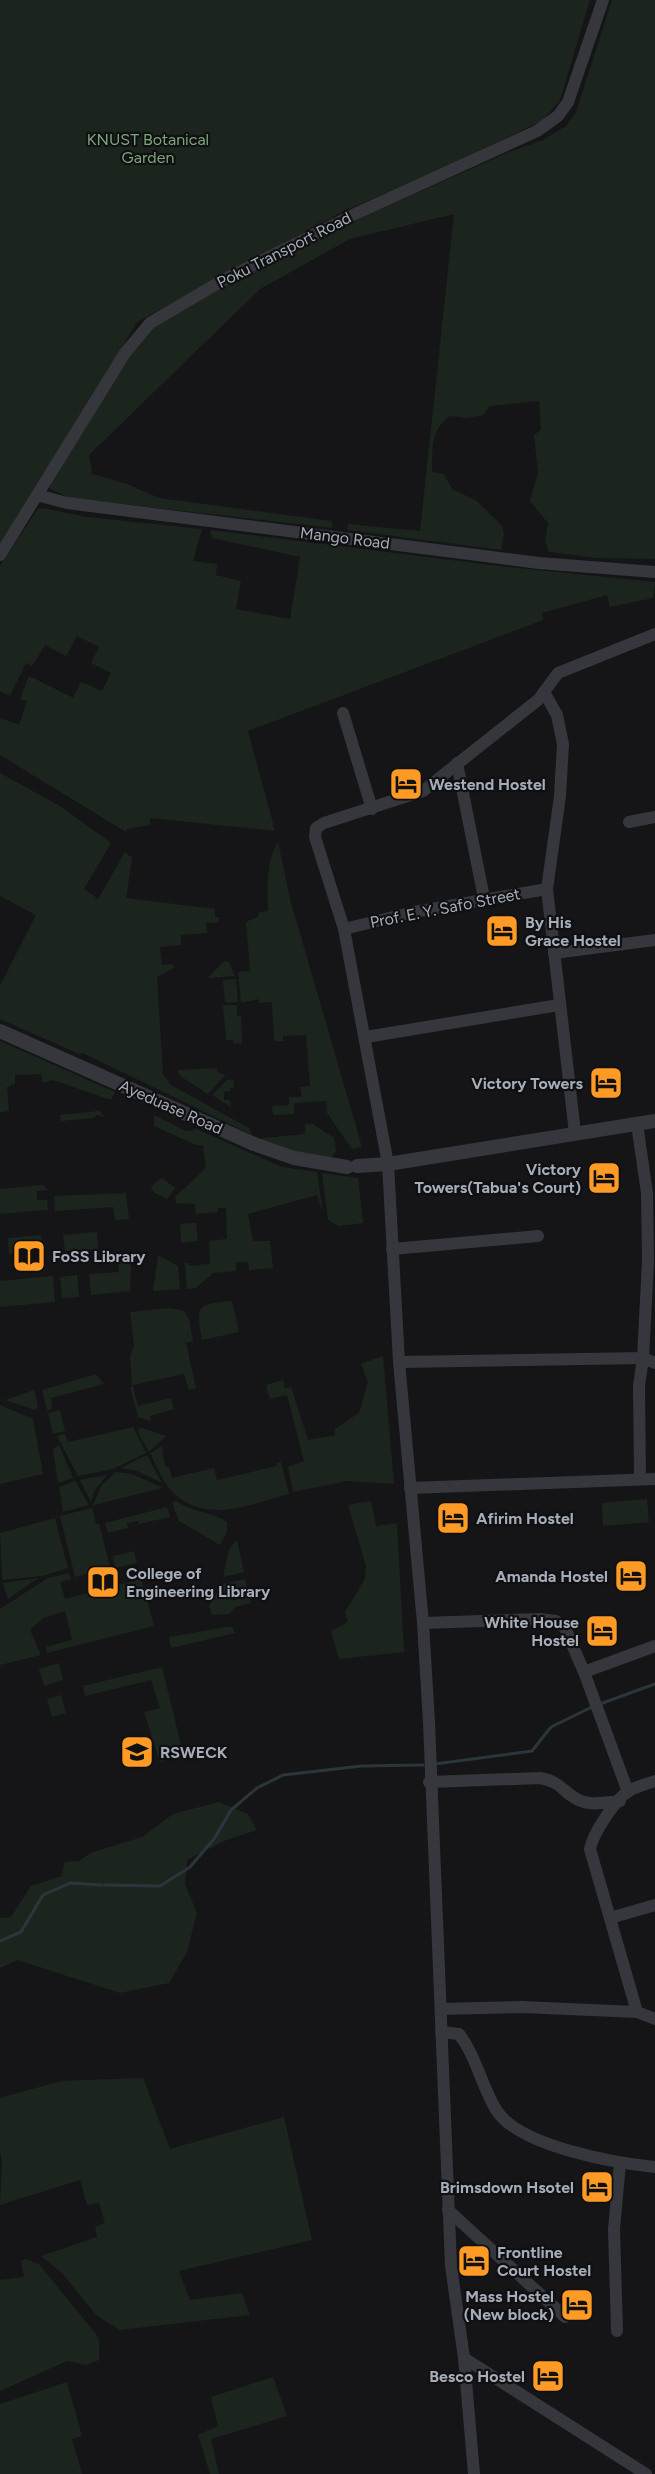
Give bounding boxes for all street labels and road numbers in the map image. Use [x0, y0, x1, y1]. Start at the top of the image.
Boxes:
street label: Poku Transport Road [214, 208, 354, 292]
street label: Mango Road [299, 523, 391, 553]
street label: Prof. E. Y. Safo Street [368, 884, 522, 932]
street label: Ayeduase Road [116, 1076, 226, 1138]

